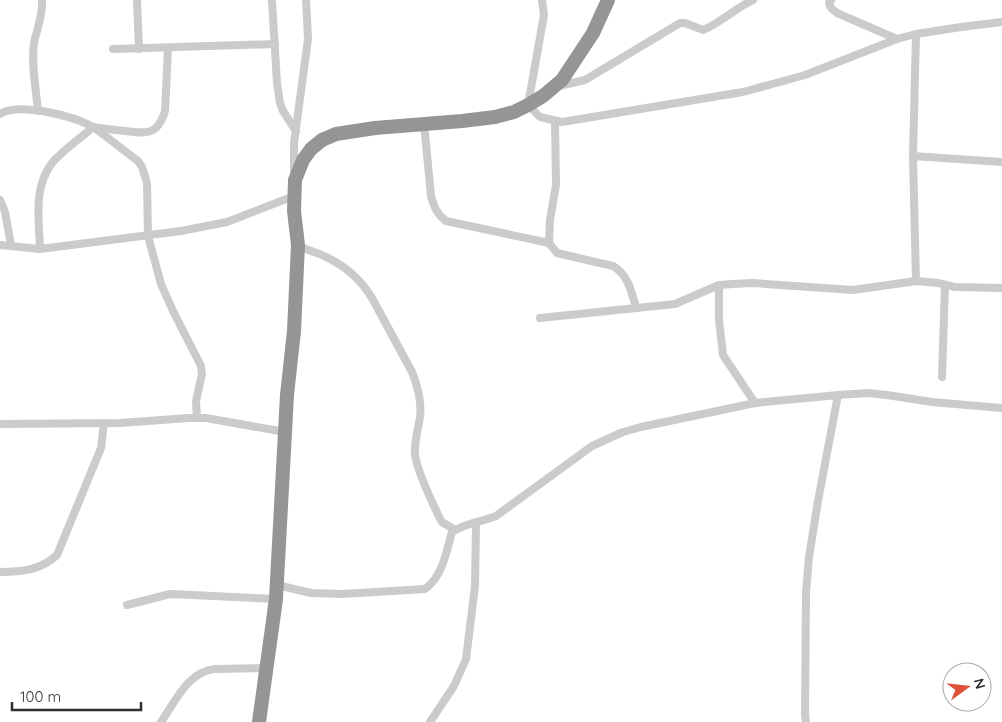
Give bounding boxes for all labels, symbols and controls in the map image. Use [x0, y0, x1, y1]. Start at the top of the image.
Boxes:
north arrow [942, 662, 992, 712]
text: N [970, 676, 990, 691]
scale bar [12, 680, 141, 712]
text: 100 m [20, 687, 61, 706]

